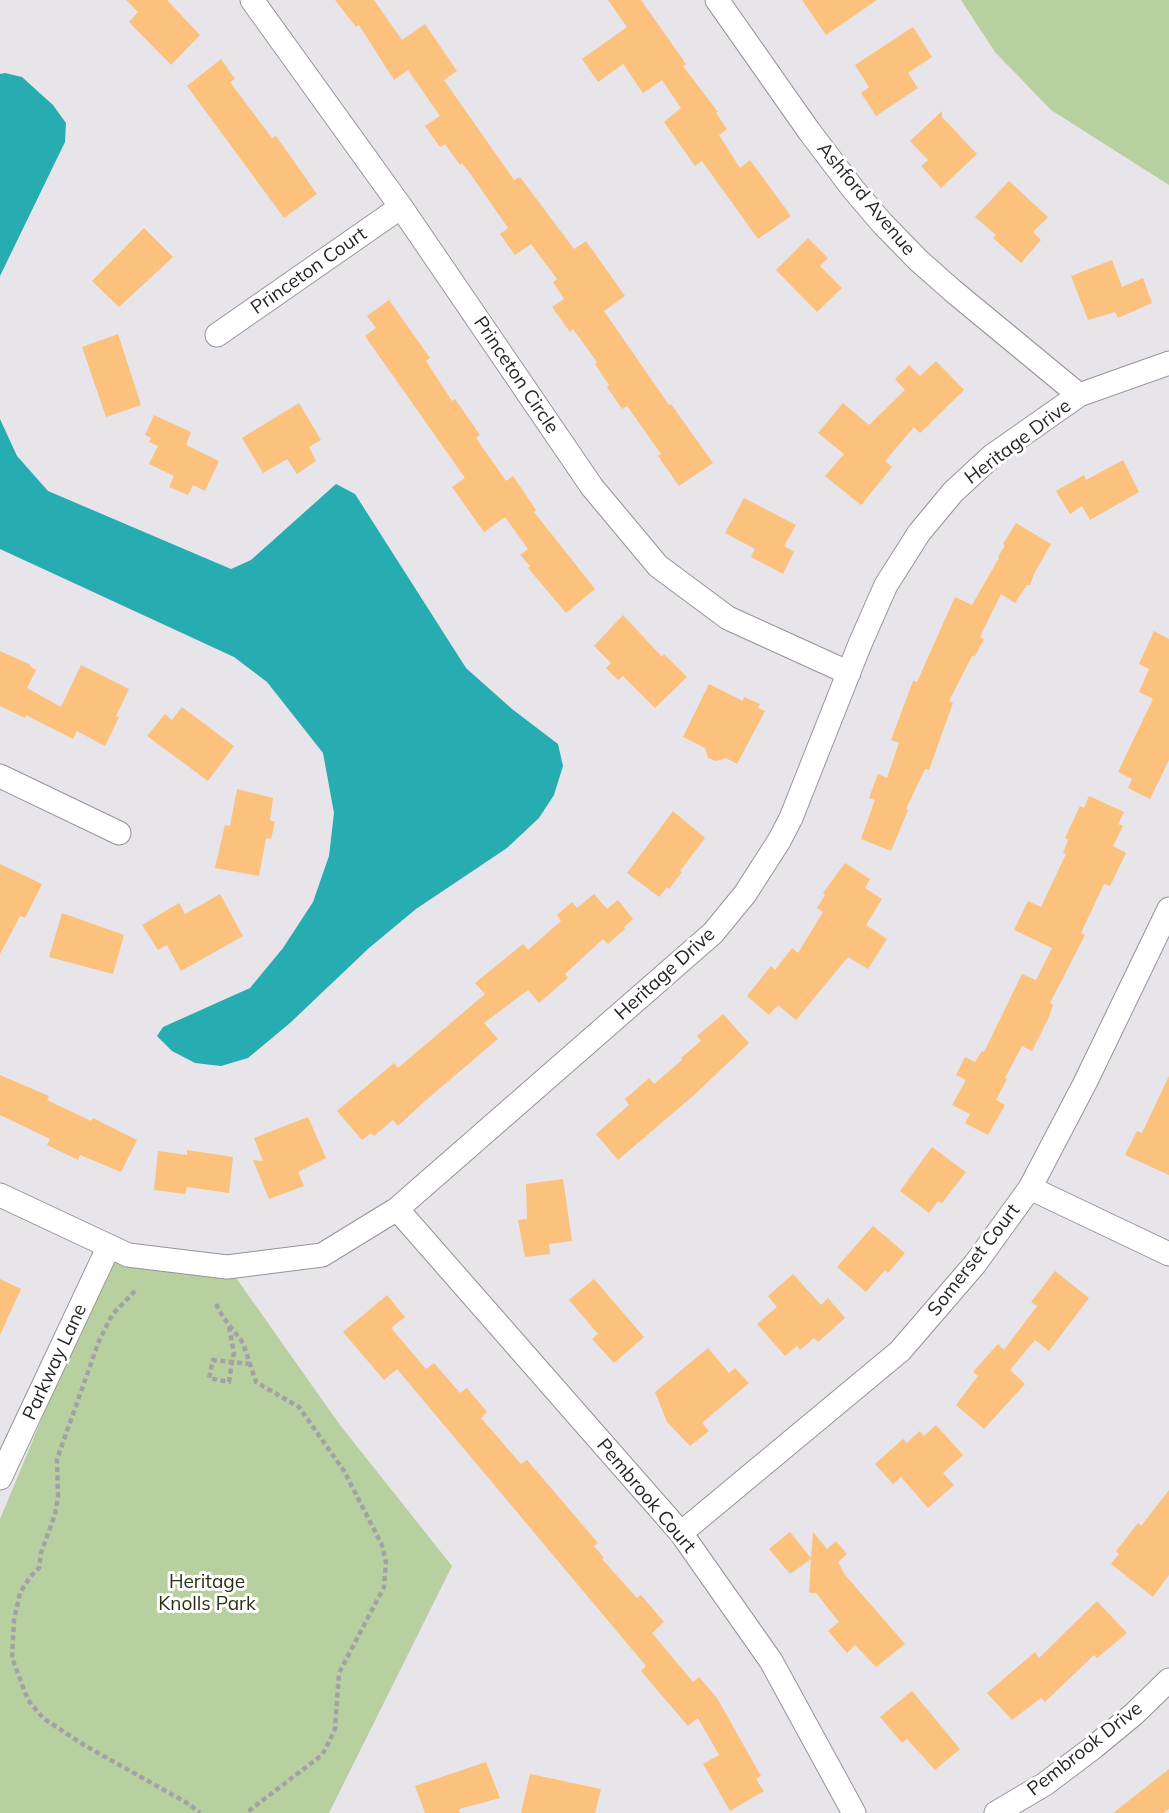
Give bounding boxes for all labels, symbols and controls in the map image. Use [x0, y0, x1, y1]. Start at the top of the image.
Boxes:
street label: Ashford Avenue [812, 138, 920, 260]
street label: Princeton Court [247, 223, 371, 319]
street label: Princeton Circle [468, 312, 564, 438]
street label: Heritage Drive [960, 395, 1076, 489]
street label: Heritage Drive [610, 923, 720, 1025]
street label: Somerset Court [923, 1199, 1025, 1321]
street label: Parkway Lane [18, 1300, 92, 1424]
street label: Pembrook Court [592, 1434, 700, 1558]
park label: Heritage Knolls Park [158, 1571, 256, 1615]
street label: Pembrook Drive [1023, 1697, 1147, 1801]

